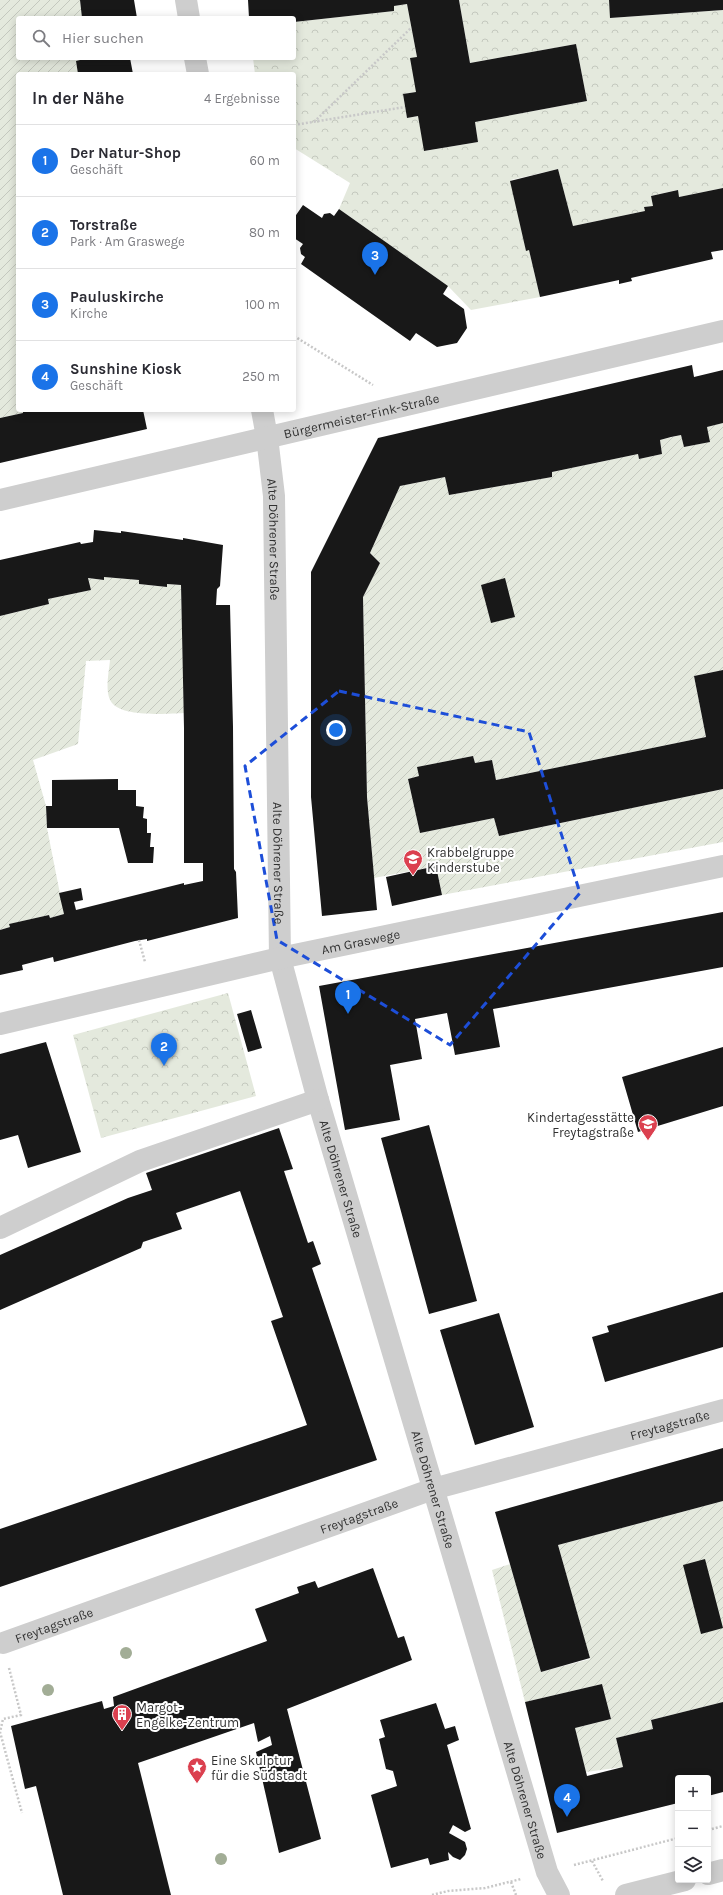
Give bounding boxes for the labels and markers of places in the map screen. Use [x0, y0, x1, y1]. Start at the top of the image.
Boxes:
pin: 3 [362, 242, 388, 275]
place label: Krabbelgruppe Kinderstube [427, 845, 515, 875]
school or university icon: Krabbelgruppe Kinderstube [402, 848, 424, 876]
pin: 1 [335, 981, 361, 1014]
pin: 2 [151, 1033, 177, 1066]
place label: Kindertagesstätte Freytagstraße [527, 1110, 634, 1140]
school or university icon: Kindertagesstätte Freytagstraße [637, 1113, 659, 1141]
place label: Margot- Engelke-Zentrum [136, 1700, 239, 1730]
building icon: Margot- Engelke-Zentrum [111, 1703, 133, 1731]
place label: Eine Skulptur für die Südstadt [211, 1753, 307, 1783]
place icon: Eine Skulptur für die Südstadt [186, 1756, 208, 1784]
pin: 4 [554, 1784, 580, 1817]

